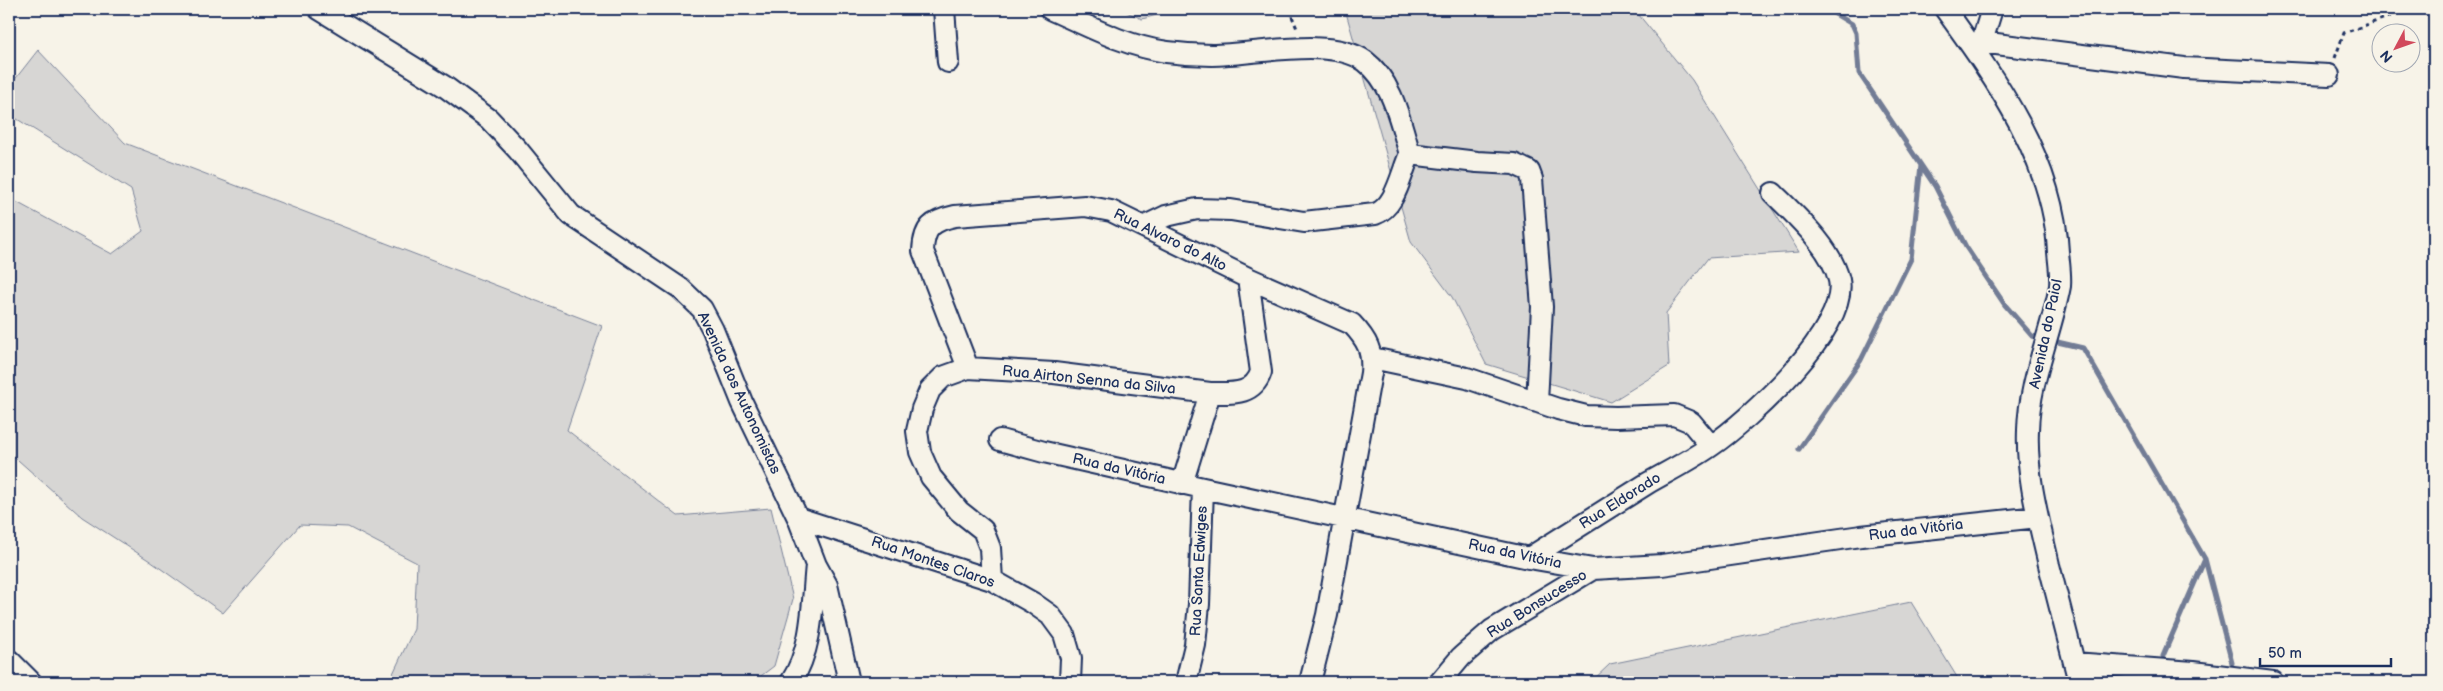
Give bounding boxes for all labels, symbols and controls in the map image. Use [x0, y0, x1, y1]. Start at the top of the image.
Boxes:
north arrow [2370, 22, 2420, 72]
text: N [2377, 47, 2396, 66]
street label: Rua Alvaro do Alto [1110, 204, 1230, 276]
street label: Avenida do Paiol [2025, 277, 2067, 391]
street label: Avenida dos Autonomistas [693, 309, 785, 478]
street label: Rua Airton Senna da Silva [1001, 361, 1177, 399]
street label: Rua da Vitória [1071, 449, 1167, 489]
street label: Rua Eldorado [1576, 468, 1664, 534]
street label: Rua Santa Edwiges [1186, 505, 1212, 637]
street label: Rua da Vitória [1868, 515, 1964, 545]
street label: Rua Montes Claros [869, 532, 998, 592]
street label: Rua da Vitória [1466, 535, 1564, 573]
street label: Rua Bonsucesso [1483, 566, 1591, 642]
scale bar [2260, 636, 2392, 668]
text: 50 m [2268, 644, 2302, 663]

